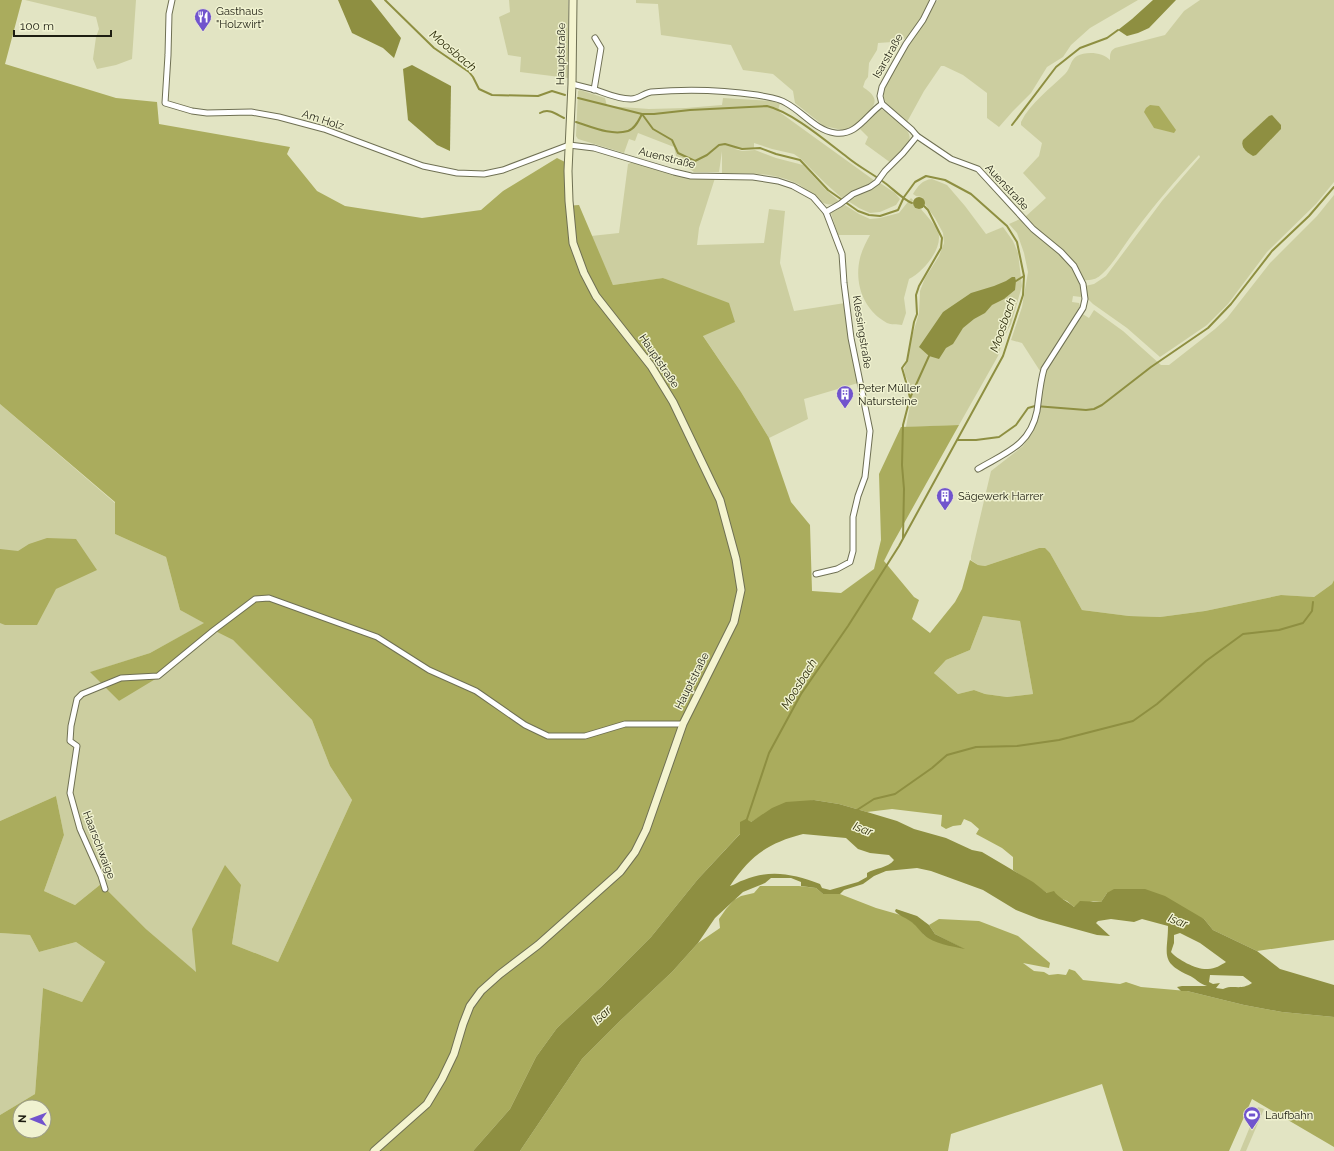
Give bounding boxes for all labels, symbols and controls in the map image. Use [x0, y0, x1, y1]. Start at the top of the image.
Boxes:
place label: Gasthaus "Holzwirt" [216, 5, 264, 31]
restaurant icon: Gasthaus "Holzwirt" [193, 7, 213, 32]
scale bar [14, 12, 111, 38]
text: 100 m [20, 19, 54, 33]
street label: Hauptstraße [554, 22, 568, 85]
water label: Moosbach [427, 27, 479, 75]
street label: Isarstraße [870, 31, 906, 81]
street label: Am Holz [300, 107, 346, 133]
street label: Auenstraße [637, 145, 697, 171]
street label: Auenstraße [982, 161, 1032, 213]
street label: Klessingstraße [850, 294, 874, 370]
water label: Moosbach [987, 296, 1019, 354]
street label: Hauptstraße [636, 332, 682, 391]
place label: Peter Müller Natursteine [858, 382, 920, 408]
building icon: Peter Müller Natursteine [835, 384, 855, 409]
building icon: Sägewerk Harrer [935, 486, 955, 511]
place label: Sägewerk Harrer [958, 490, 1044, 503]
street label: Hauptstraße [672, 650, 712, 712]
water label: Moosbach [778, 656, 820, 712]
street label: Haarschwaige [80, 809, 118, 881]
water label: Isar [851, 819, 876, 839]
water label: Isar [1166, 911, 1191, 931]
water label: Isar [590, 1003, 615, 1027]
north arrow [12, 1099, 52, 1139]
sports icon: Laufbahn [1242, 1105, 1262, 1130]
place label: Laufbahn [1265, 1109, 1313, 1122]
text: N [16, 1115, 29, 1123]

